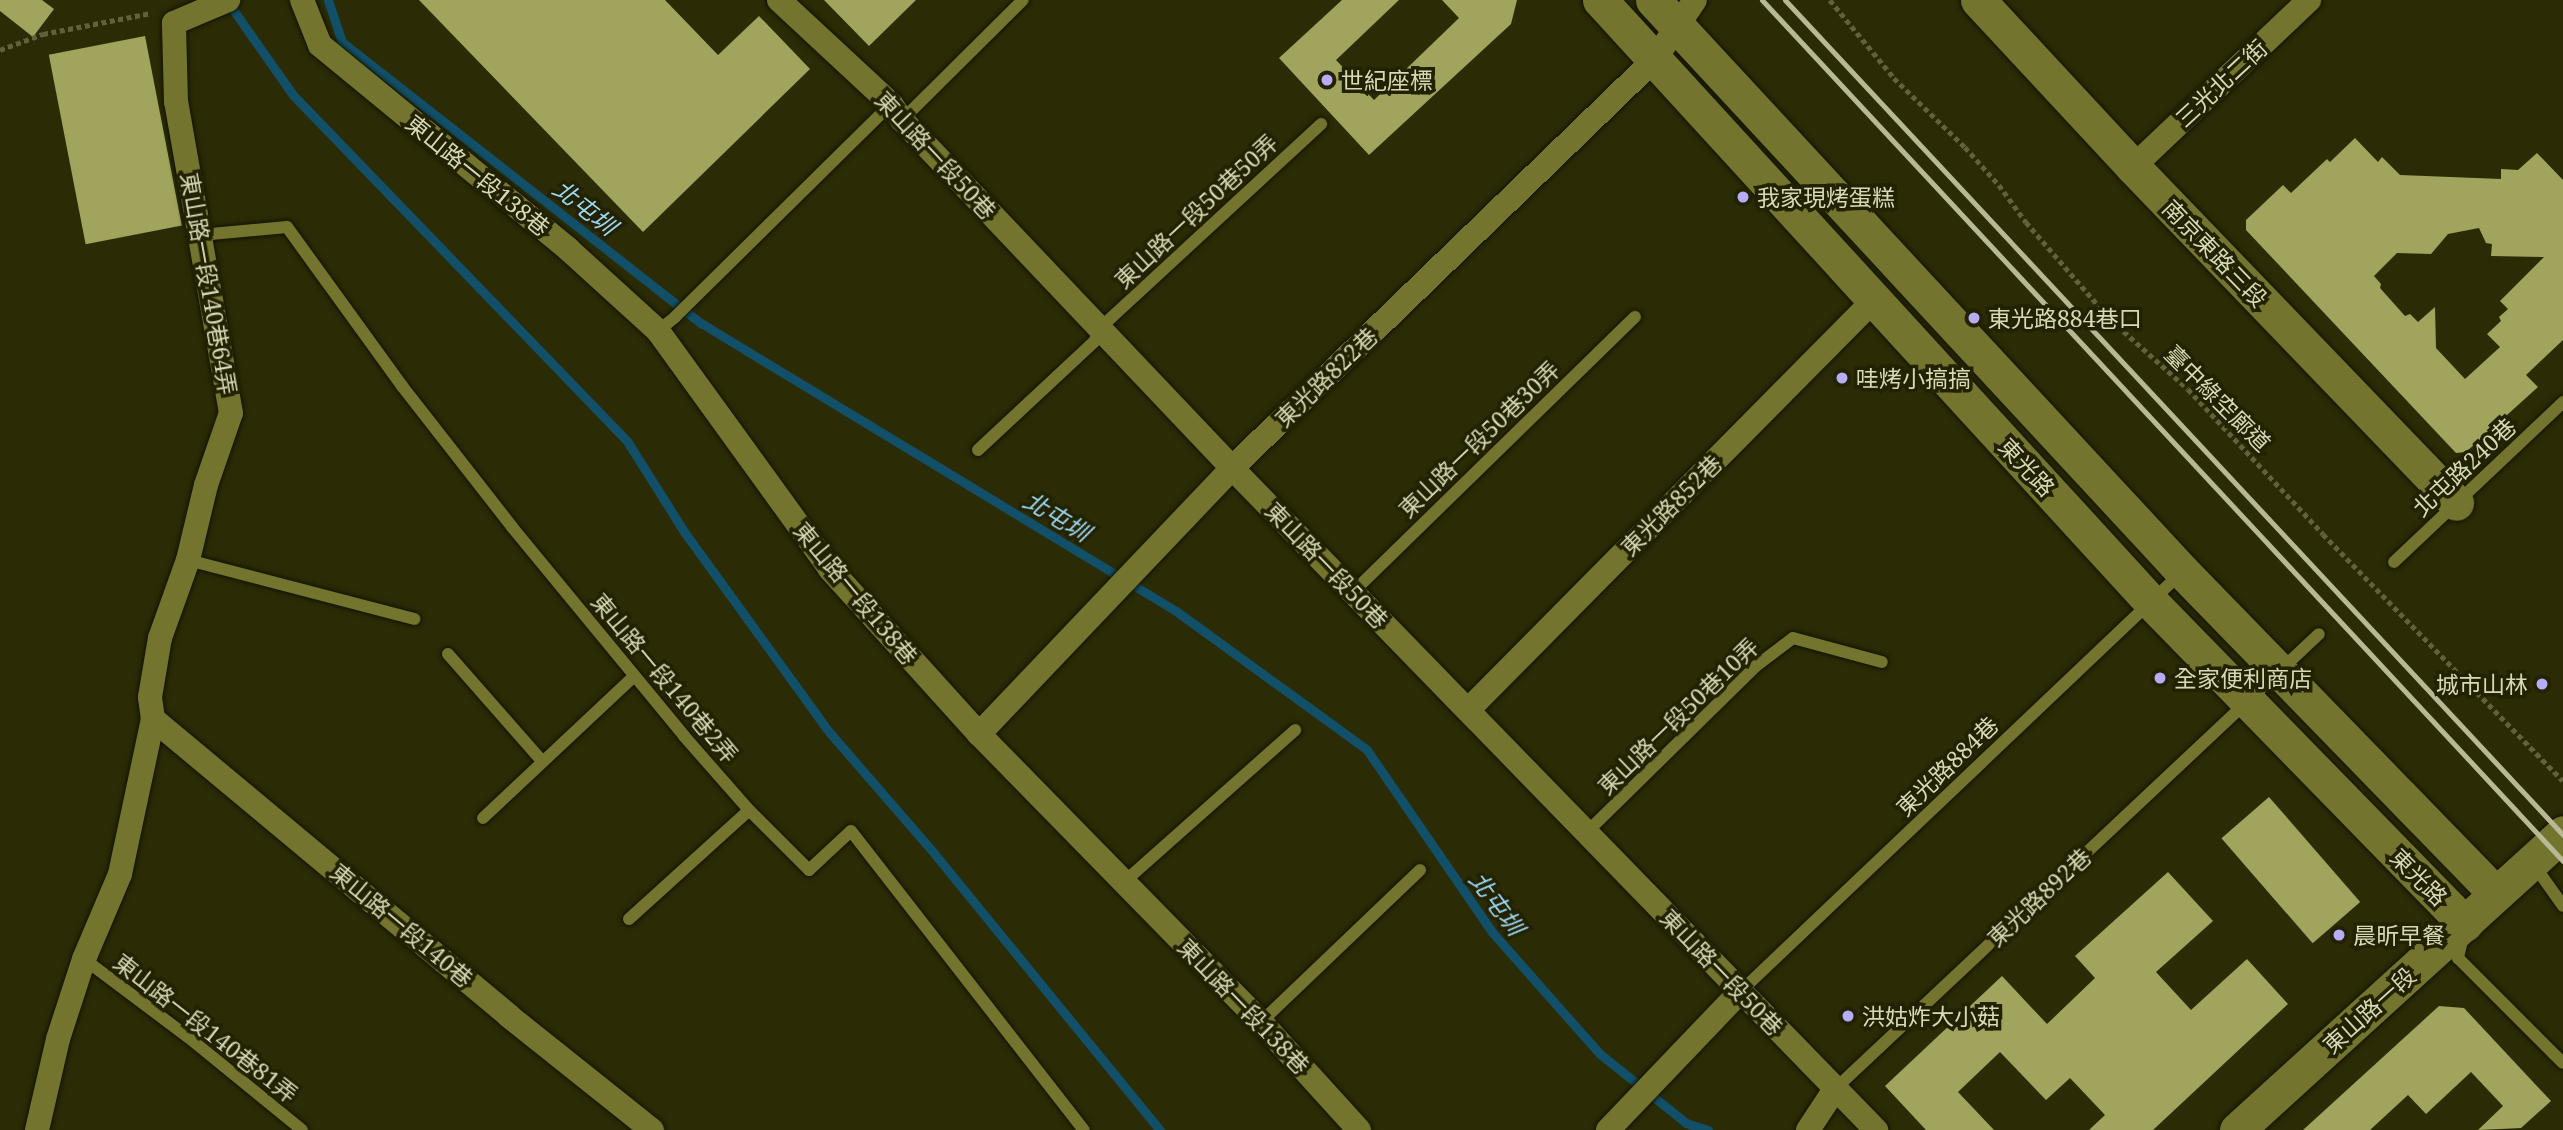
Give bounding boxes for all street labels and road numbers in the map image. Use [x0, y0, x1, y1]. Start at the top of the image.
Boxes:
street label: 三光北二街 [2170, 34, 2272, 132]
street label: 東山路一段50巷 [870, 86, 1002, 224]
street label: 東山路一段138巷 [401, 109, 555, 241]
street label: 東山路一段50巷50弄 [1109, 128, 1283, 294]
street label: 東山路一段140巷64弄 [176, 171, 242, 397]
street label: 南京東路三段 [2157, 194, 2273, 312]
street label: 東光路822巷 [1269, 322, 1383, 432]
street label: 臺中綠空廊道 [2159, 339, 2277, 457]
street label: 東山路一段50巷30弄 [1393, 355, 1565, 523]
street label: 北屯路240巷 [2407, 412, 2521, 522]
street label: 東光路 [1993, 432, 2061, 502]
street label: 東光路852巷 [1615, 449, 1727, 561]
street label: 東山路一段50巷 [1260, 497, 1394, 633]
street label: 東山路一段138巷 [789, 516, 923, 670]
street label: 東山路一段140巷2弄 [586, 588, 744, 768]
street label: 東山路一段50巷10弄 [1592, 632, 1764, 800]
street label: 東光路884巷 [1890, 711, 2004, 821]
street label: 東光路892巷 [1982, 842, 2096, 952]
street label: 東光路 [2385, 843, 2453, 911]
street label: 東山路一段140巷 [325, 858, 479, 992]
street label: 東山路一段50巷 [1655, 904, 1789, 1040]
street label: 東山路一段138巷 [1173, 933, 1315, 1079]
street label: 東山路一段140巷81弄 [109, 948, 303, 1108]
street label: 東山路一段 [2317, 961, 2421, 1059]

